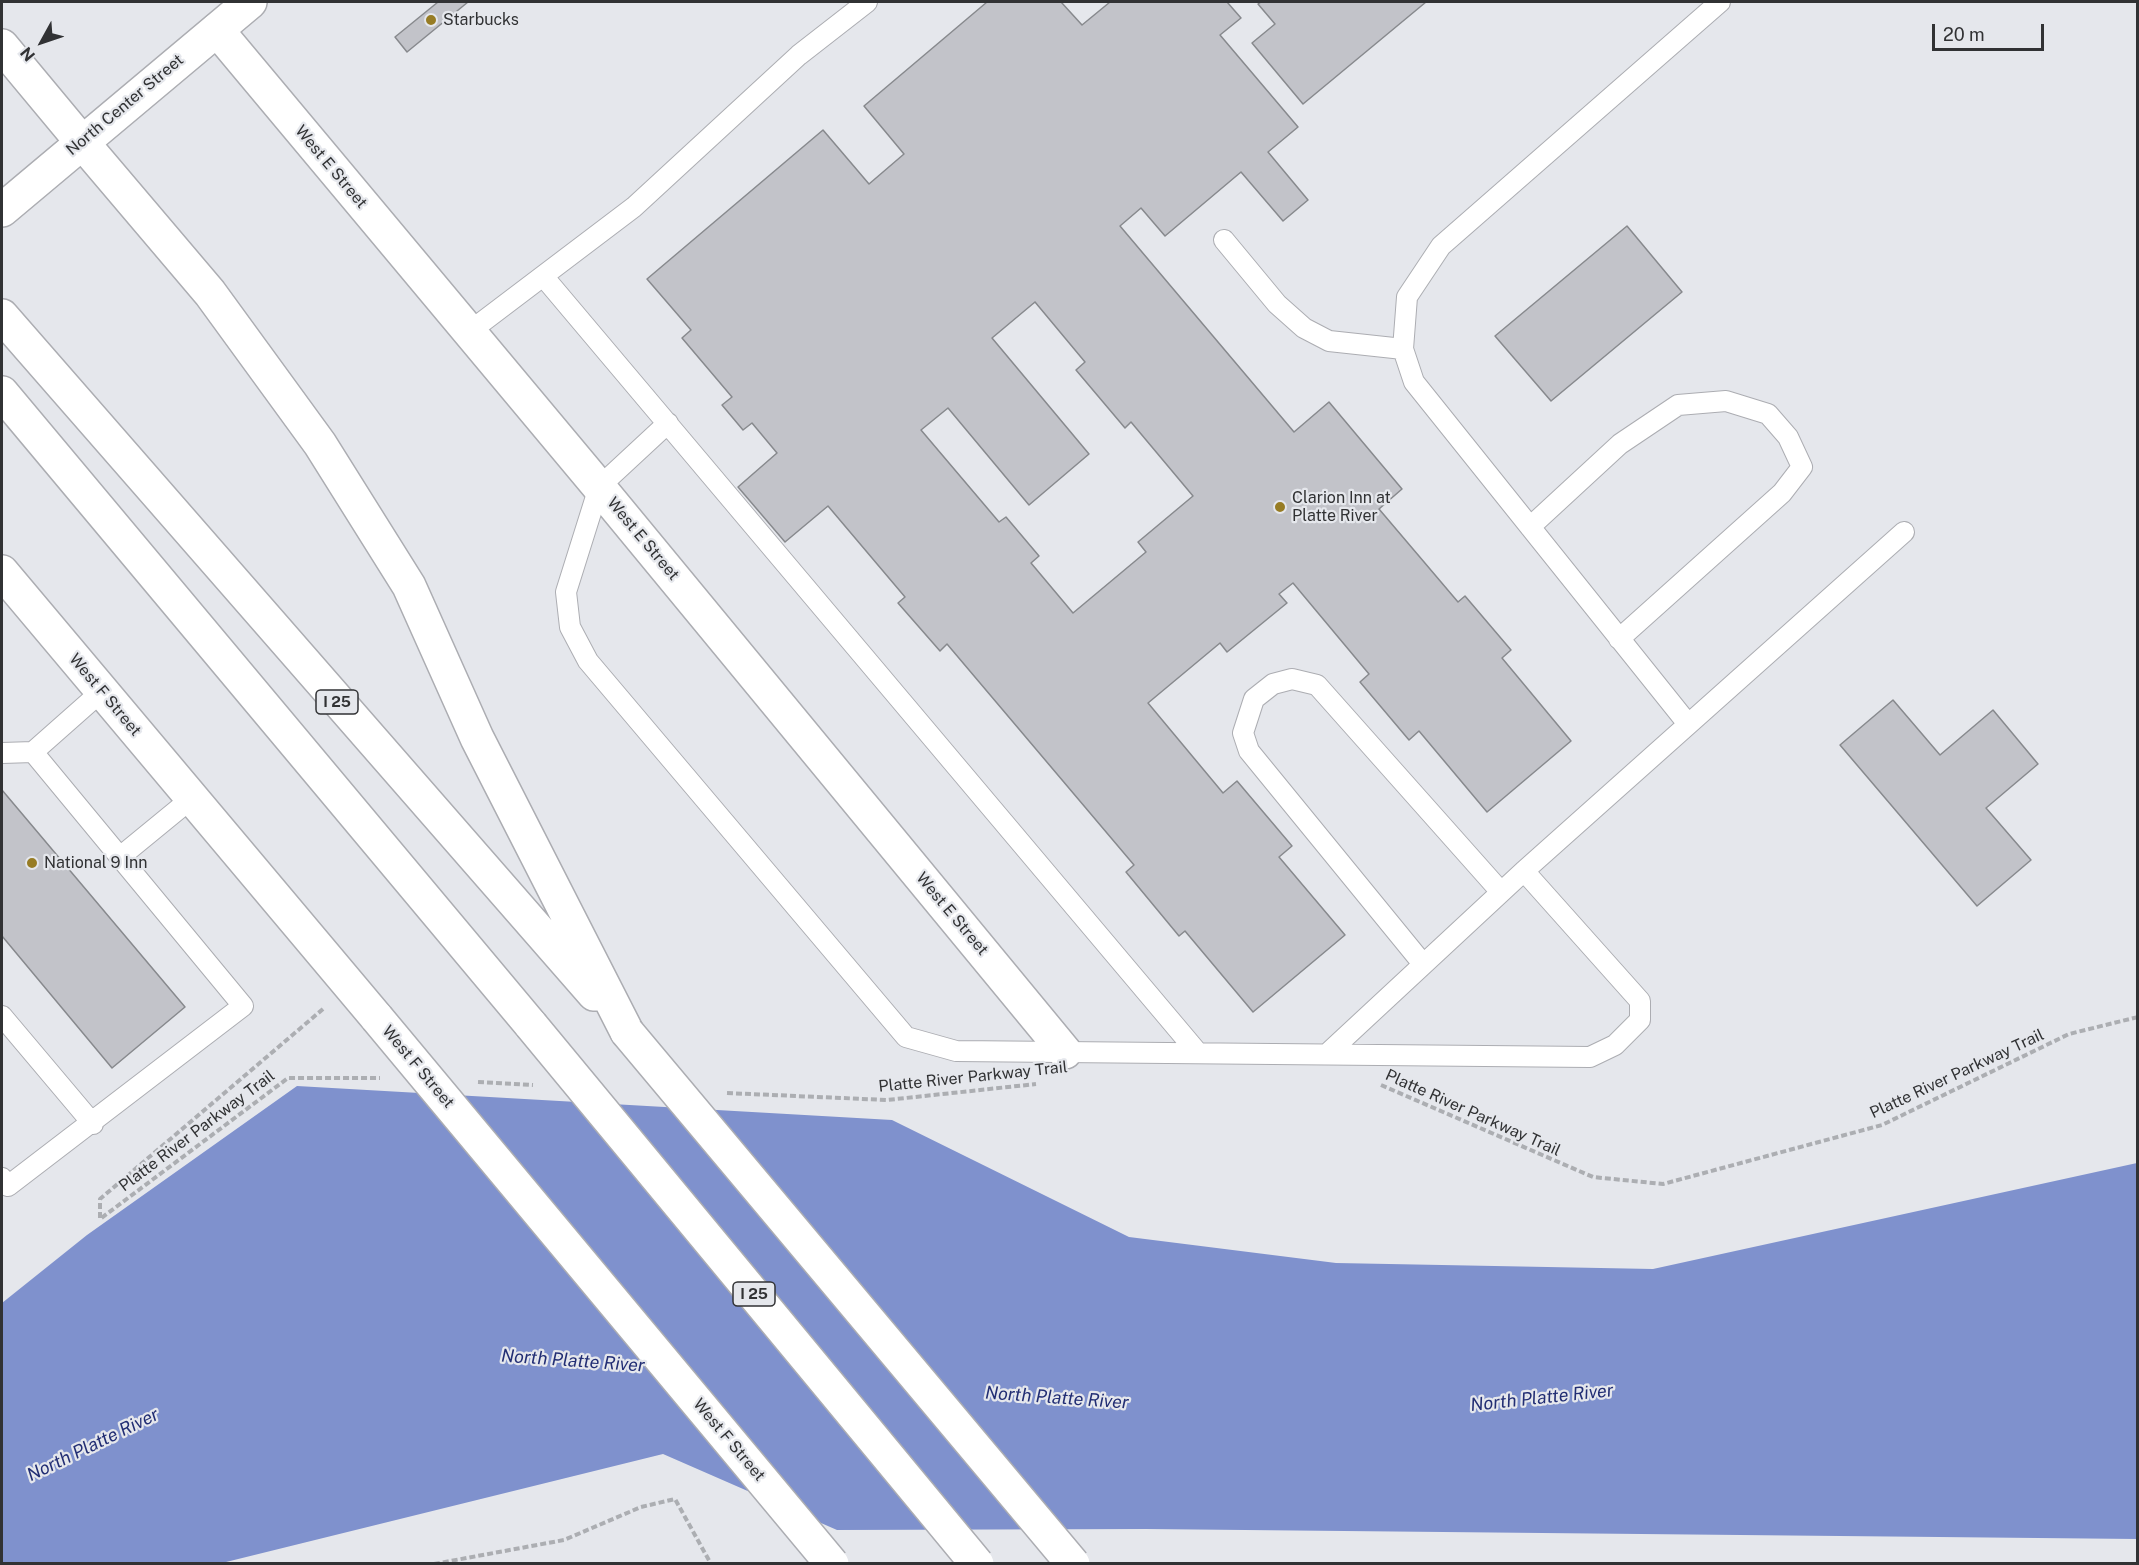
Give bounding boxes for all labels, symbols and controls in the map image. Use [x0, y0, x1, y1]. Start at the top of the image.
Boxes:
place label: Starbucks [443, 10, 519, 30]
north arrow [12, 12, 72, 72]
scale bar [1935, 12, 2048, 50]
marker: Starbucks [424, 13, 438, 27]
text: 20 m [1943, 24, 1985, 45]
text: N [17, 43, 39, 65]
street label: North Center Street [62, 50, 188, 160]
street label: West E Street [291, 122, 371, 212]
place label: Clarion Inn at Platte River [1292, 488, 1391, 526]
street label: West E Street [603, 494, 683, 584]
marker: Clarion Inn at Platte River [1273, 500, 1287, 514]
street label: West F Street [65, 650, 145, 740]
road number: I 25 [316, 690, 358, 714]
place label: National 9 Inn [44, 853, 147, 873]
marker: National 9 Inn [25, 856, 39, 870]
street label: West E Street [912, 869, 992, 959]
street label: West F Street [378, 1022, 458, 1112]
street label: Platte River Parkway Trail [1867, 1025, 2047, 1123]
street label: Platte River Parkway Trail [878, 1058, 1068, 1096]
street label: Platte River Parkway Trail [115, 1066, 279, 1196]
street label: Platte River Parkway Trail [1382, 1066, 1564, 1160]
road number: I 25 [733, 1282, 775, 1306]
water label: North Platte River [501, 1345, 645, 1377]
water label: North Platte River [1469, 1380, 1615, 1416]
water label: North Platte River [985, 1382, 1129, 1414]
street label: West F Street [689, 1395, 769, 1485]
water label: North Platte River [24, 1404, 162, 1486]

